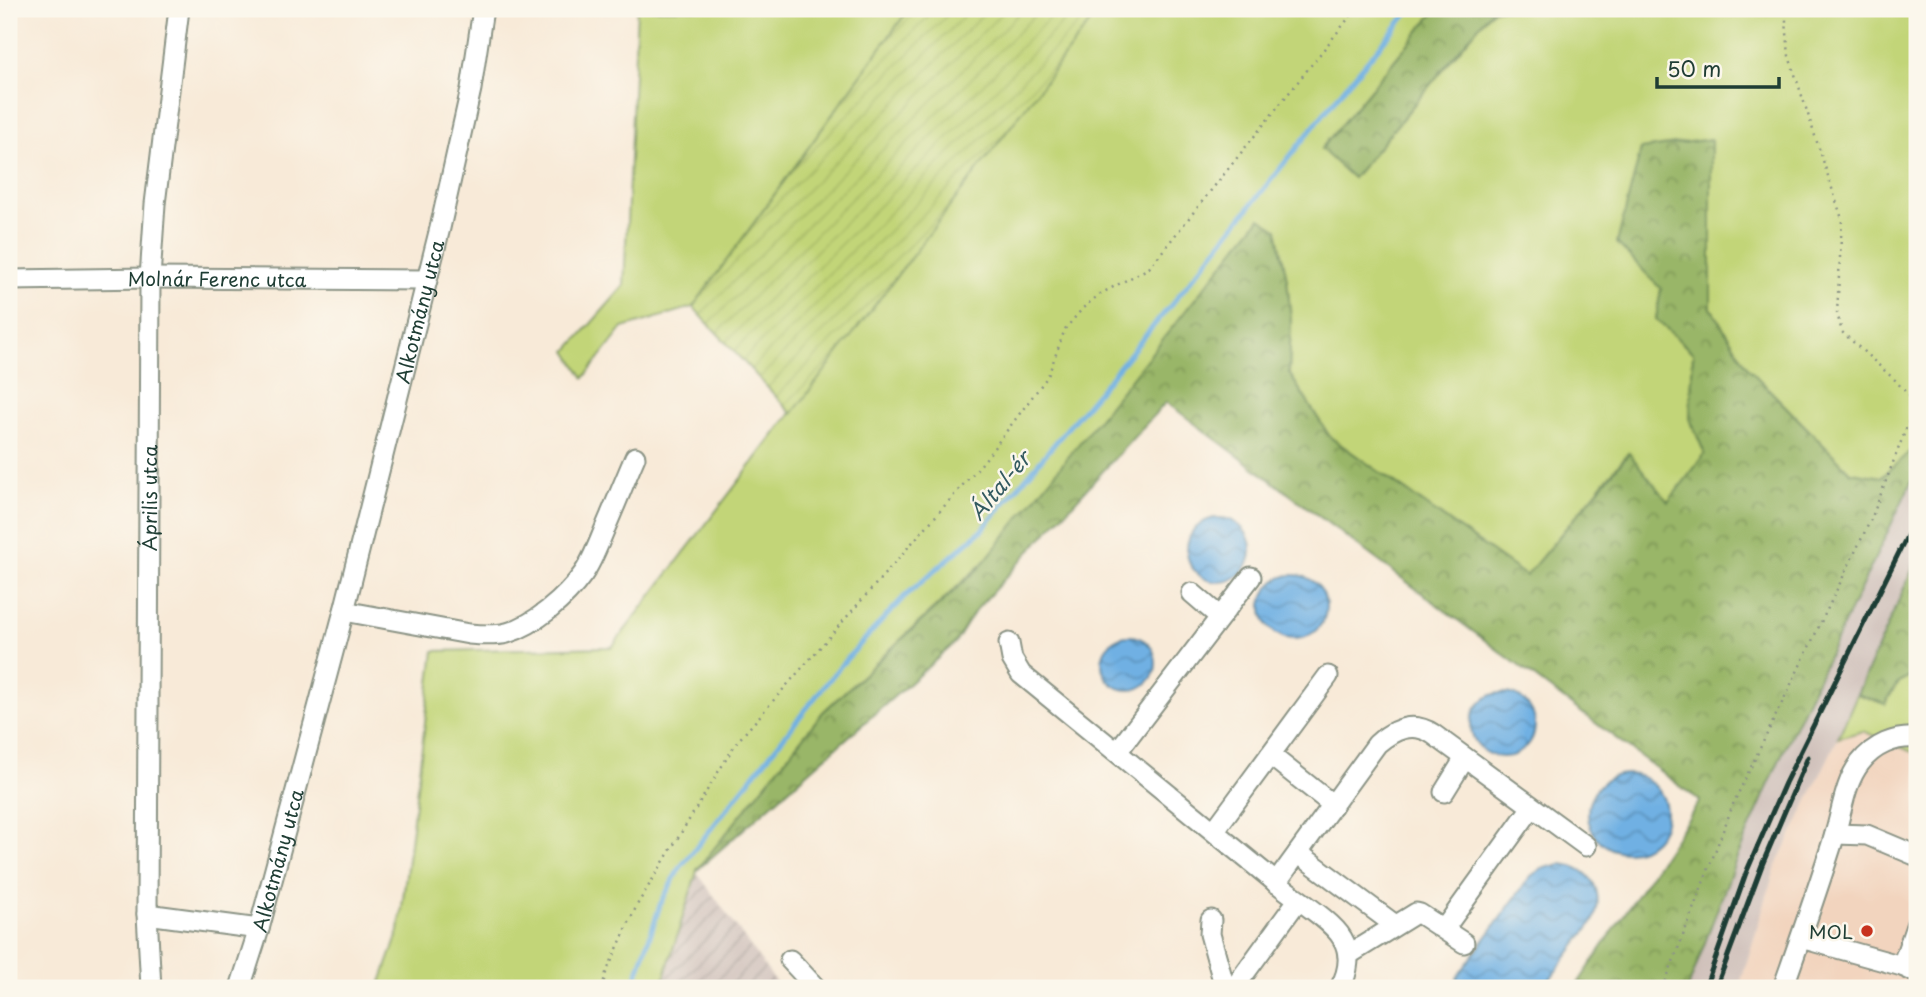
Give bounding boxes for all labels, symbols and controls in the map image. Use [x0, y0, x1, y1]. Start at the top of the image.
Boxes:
scale bar [1657, 46, 1779, 90]
text: 50 m [1667, 52, 1721, 84]
street label: Alkotmány utca [388, 236, 451, 386]
street label: Molnár Ferenc utca [127, 264, 307, 293]
water label: Által-ér [961, 441, 1039, 526]
street label: Április utca [135, 445, 163, 551]
street label: Alkotmány utca [245, 786, 310, 935]
place label: MOL [1809, 917, 1853, 945]
marker: MOL [1859, 923, 1875, 939]

